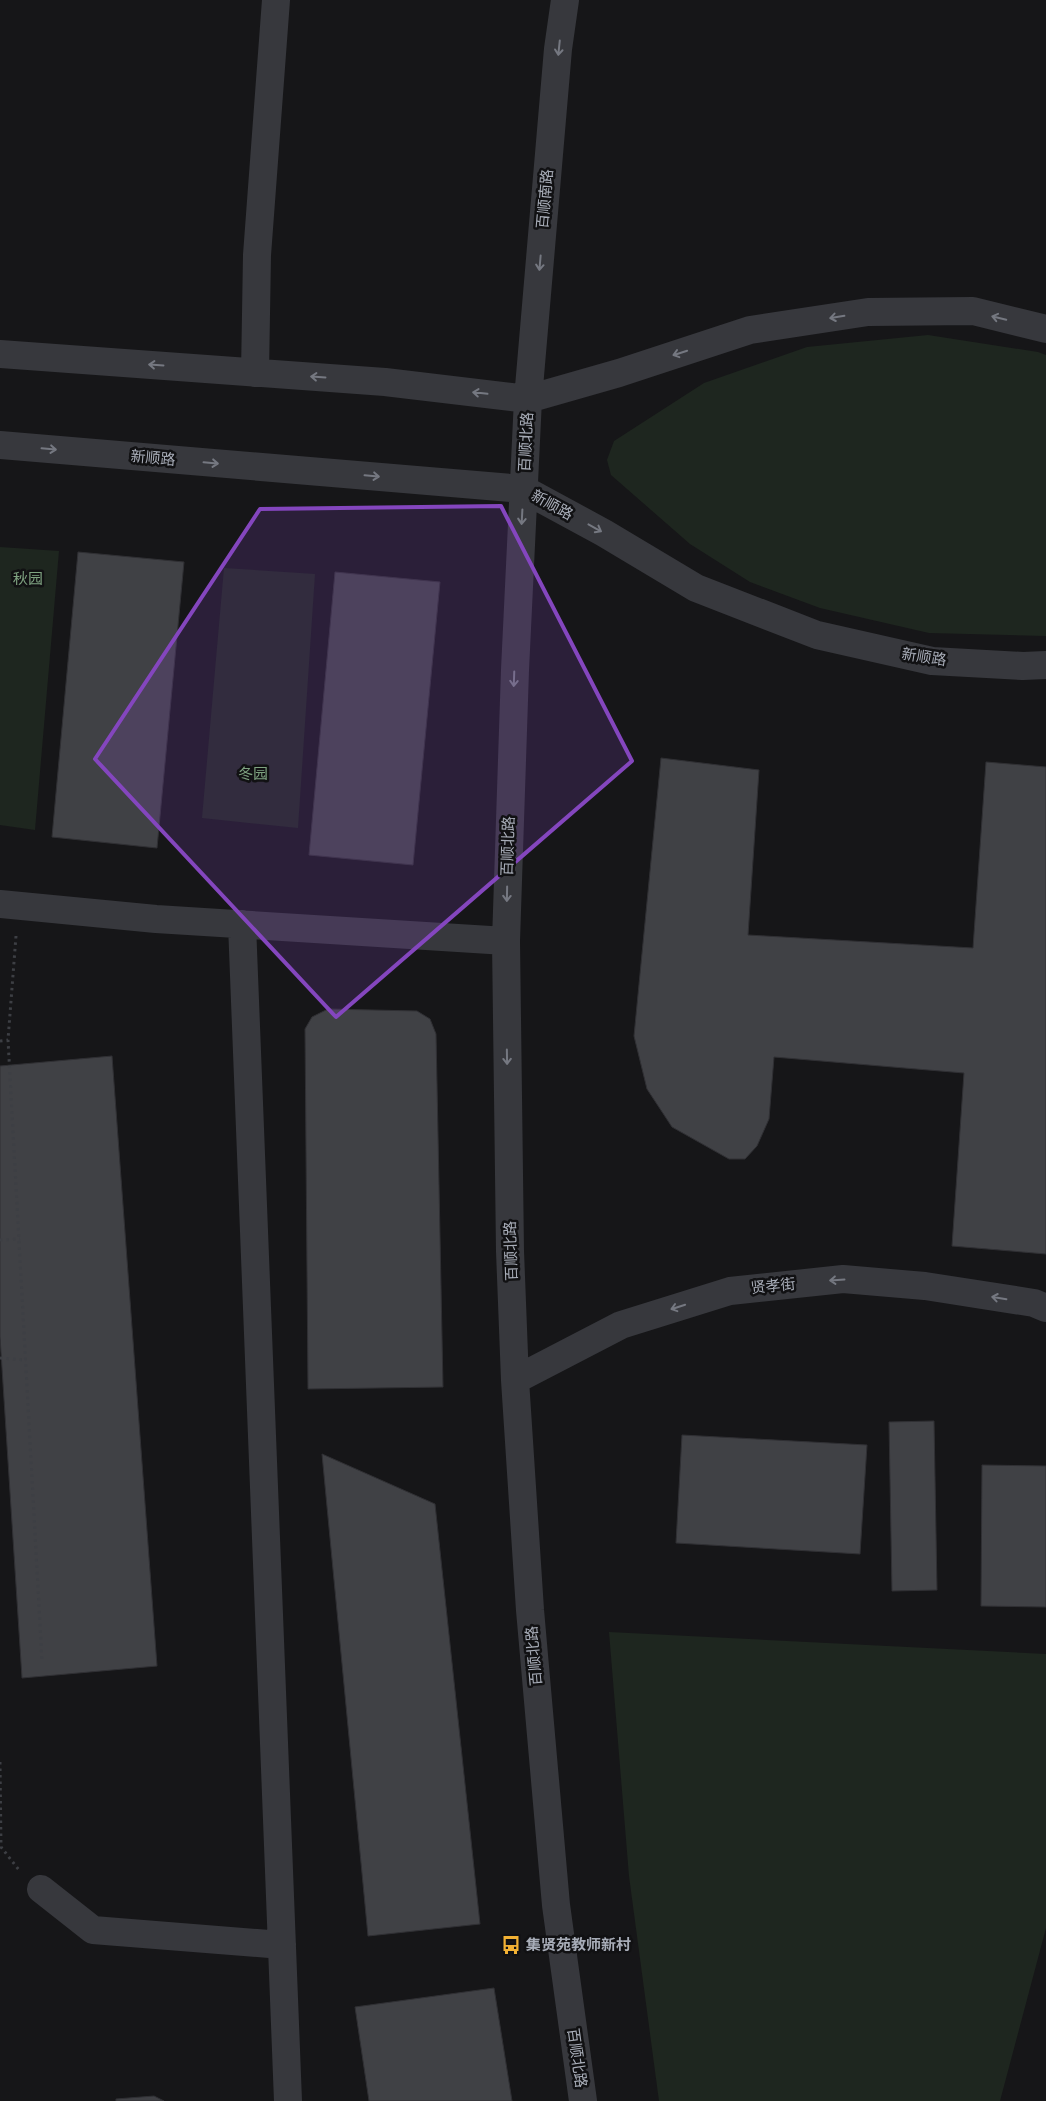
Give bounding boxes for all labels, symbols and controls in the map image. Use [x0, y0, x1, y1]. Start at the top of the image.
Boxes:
one-way arrow [554, 40, 564, 56]
street label: 百顺南路 [532, 168, 556, 230]
one-way arrow [535, 254, 545, 270]
one-way arrow [830, 312, 846, 322]
one-way arrow [991, 312, 1007, 322]
one-way arrow [672, 349, 688, 359]
one-way arrow [148, 361, 164, 370]
one-way arrow [310, 373, 326, 382]
one-way arrow [472, 388, 488, 398]
street label: 百顺北路 [514, 412, 536, 472]
one-way arrow [40, 444, 56, 454]
street label: 新顺路 [130, 446, 176, 468]
one-way arrow [202, 458, 218, 467]
one-way arrow [364, 471, 380, 481]
street label: 新顺路 [528, 485, 577, 523]
one-way arrow [517, 509, 526, 525]
one-way arrow [587, 523, 601, 533]
park label: 秋园 [13, 569, 43, 587]
street label: 新顺路 [901, 644, 948, 668]
one-way arrow [510, 671, 519, 687]
park label: 冬园 [238, 764, 268, 782]
street label: 百顺北路 [497, 816, 517, 876]
one-way arrow [502, 886, 512, 902]
one-way arrow [503, 1049, 512, 1065]
street label: 百顺北路 [500, 1221, 520, 1281]
street label: 贤孝街 [750, 1274, 796, 1296]
one-way arrow [830, 1275, 846, 1285]
one-way arrow [991, 1292, 1007, 1302]
one-way arrow [670, 1303, 686, 1313]
street label: 百顺北路 [521, 1625, 545, 1687]
bus stop icon: 集贤苑教师新村 [500, 1934, 522, 1956]
place label: 集贤苑教师新村 [525, 1935, 631, 1953]
street label: 百顺北路 [565, 2027, 591, 2089]

